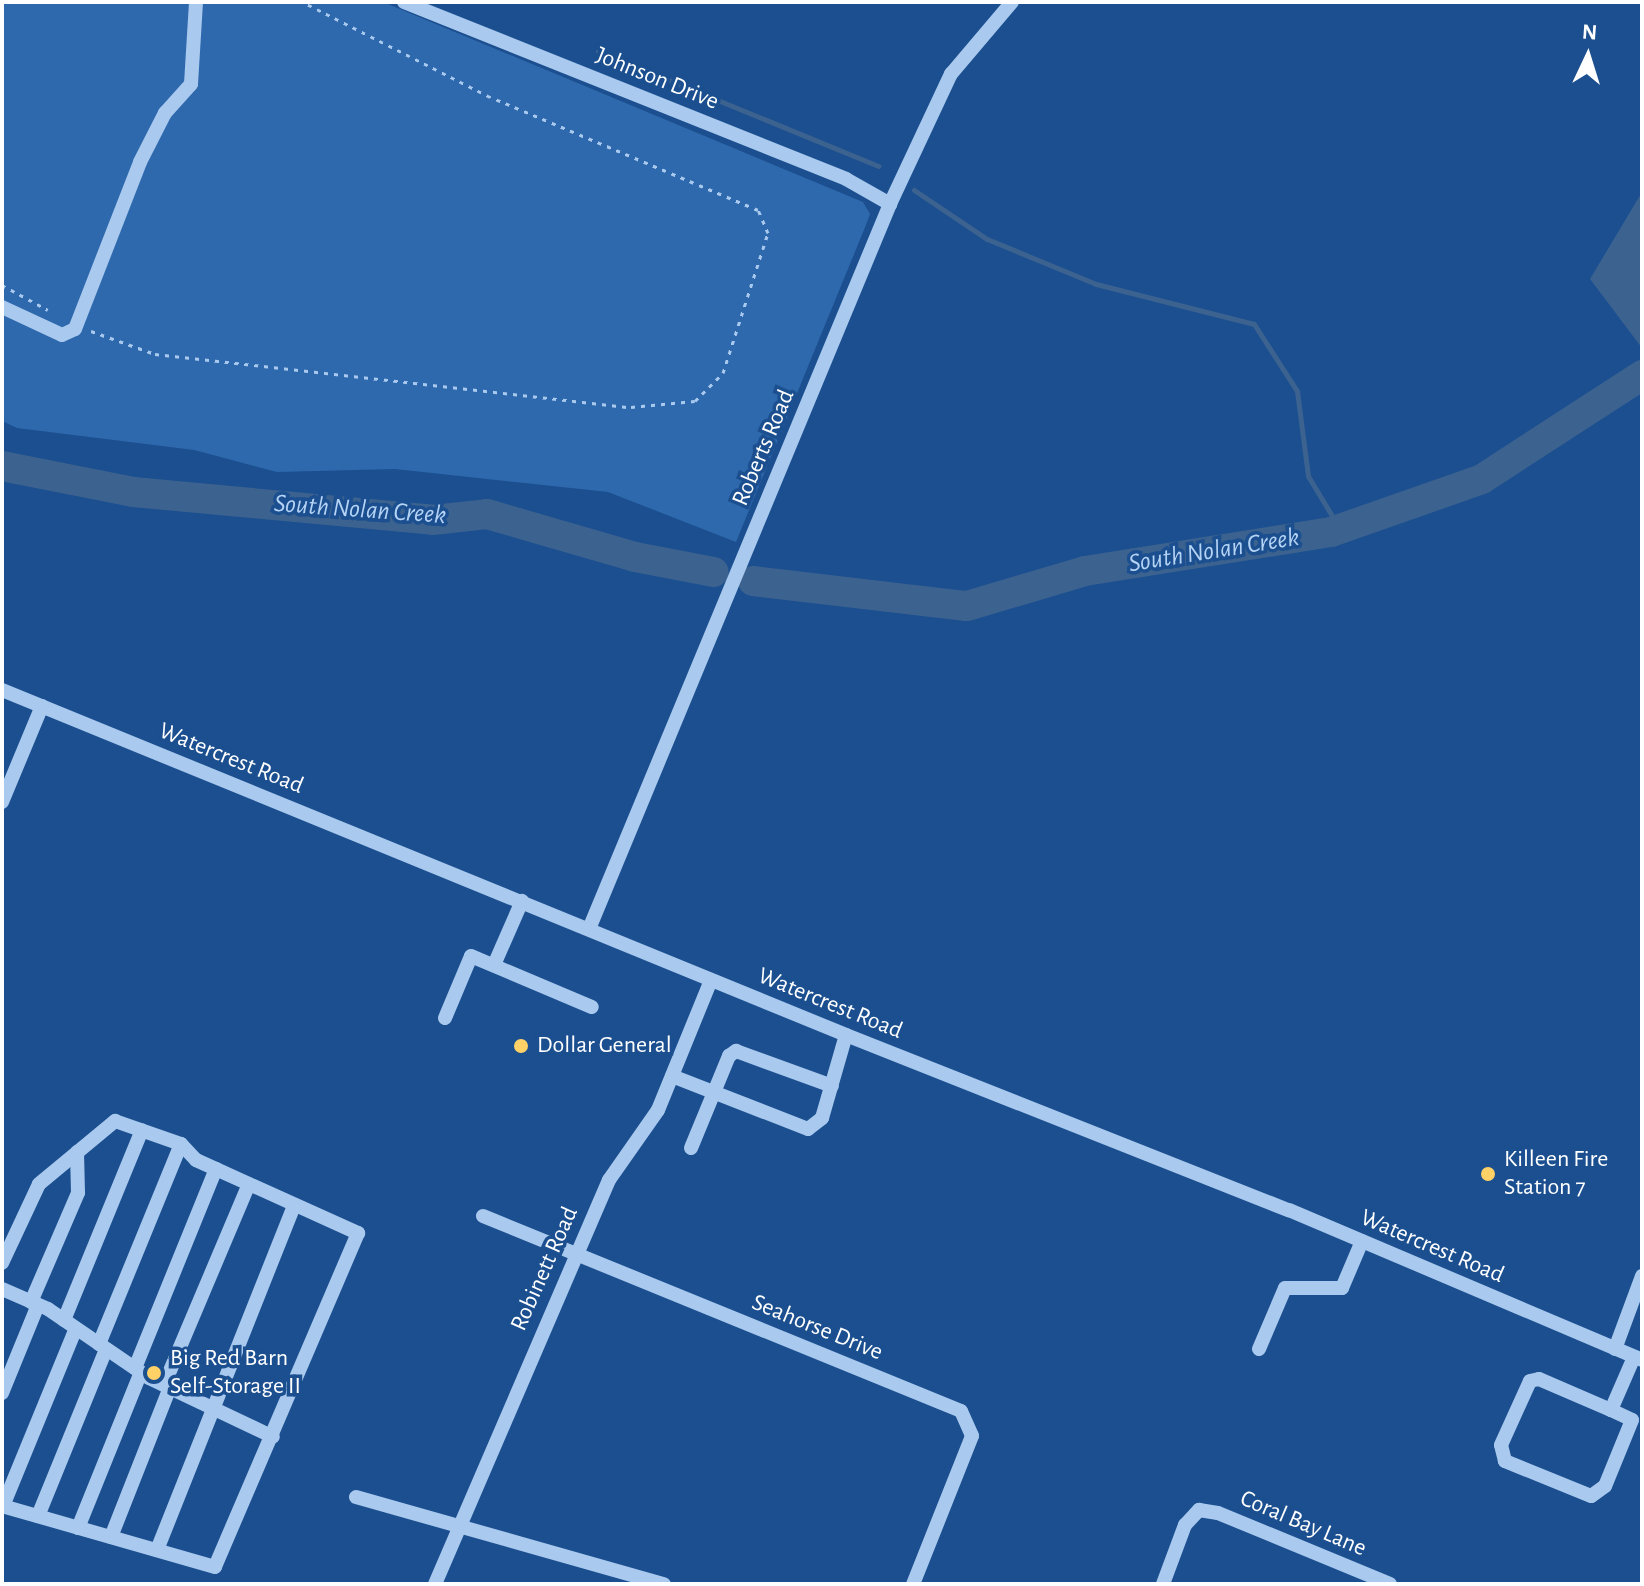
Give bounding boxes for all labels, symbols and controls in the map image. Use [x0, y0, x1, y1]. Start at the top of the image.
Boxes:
north arrow [1548, 16, 1628, 96]
text: N [1581, 21, 1598, 44]
street label: Johnson Drive [591, 41, 723, 117]
street label: Roberts Road [727, 385, 801, 511]
water label: South Nolan Creek [273, 488, 447, 532]
water label: South Nolan Creek [1126, 522, 1302, 580]
street label: Watercrest Road [154, 717, 308, 801]
street label: Watercrest Road [753, 962, 907, 1046]
place label: Dollar General [537, 1032, 672, 1060]
marker: Dollar General [512, 1037, 530, 1055]
place label: Killeen Fire Station 7 [1504, 1146, 1608, 1202]
marker: Killeen Fire Station 7 [1479, 1165, 1497, 1183]
street label: Robinett Road [505, 1202, 585, 1336]
street label: Watercrest Road [1356, 1204, 1508, 1290]
street label: Seahorse Drive [747, 1289, 887, 1367]
place label: Big Red Barn Self-Storage II [170, 1345, 301, 1401]
marker: Big Red Barn Self-Storage II [145, 1364, 163, 1382]
street label: Coral Bay Lane [1236, 1485, 1370, 1563]

